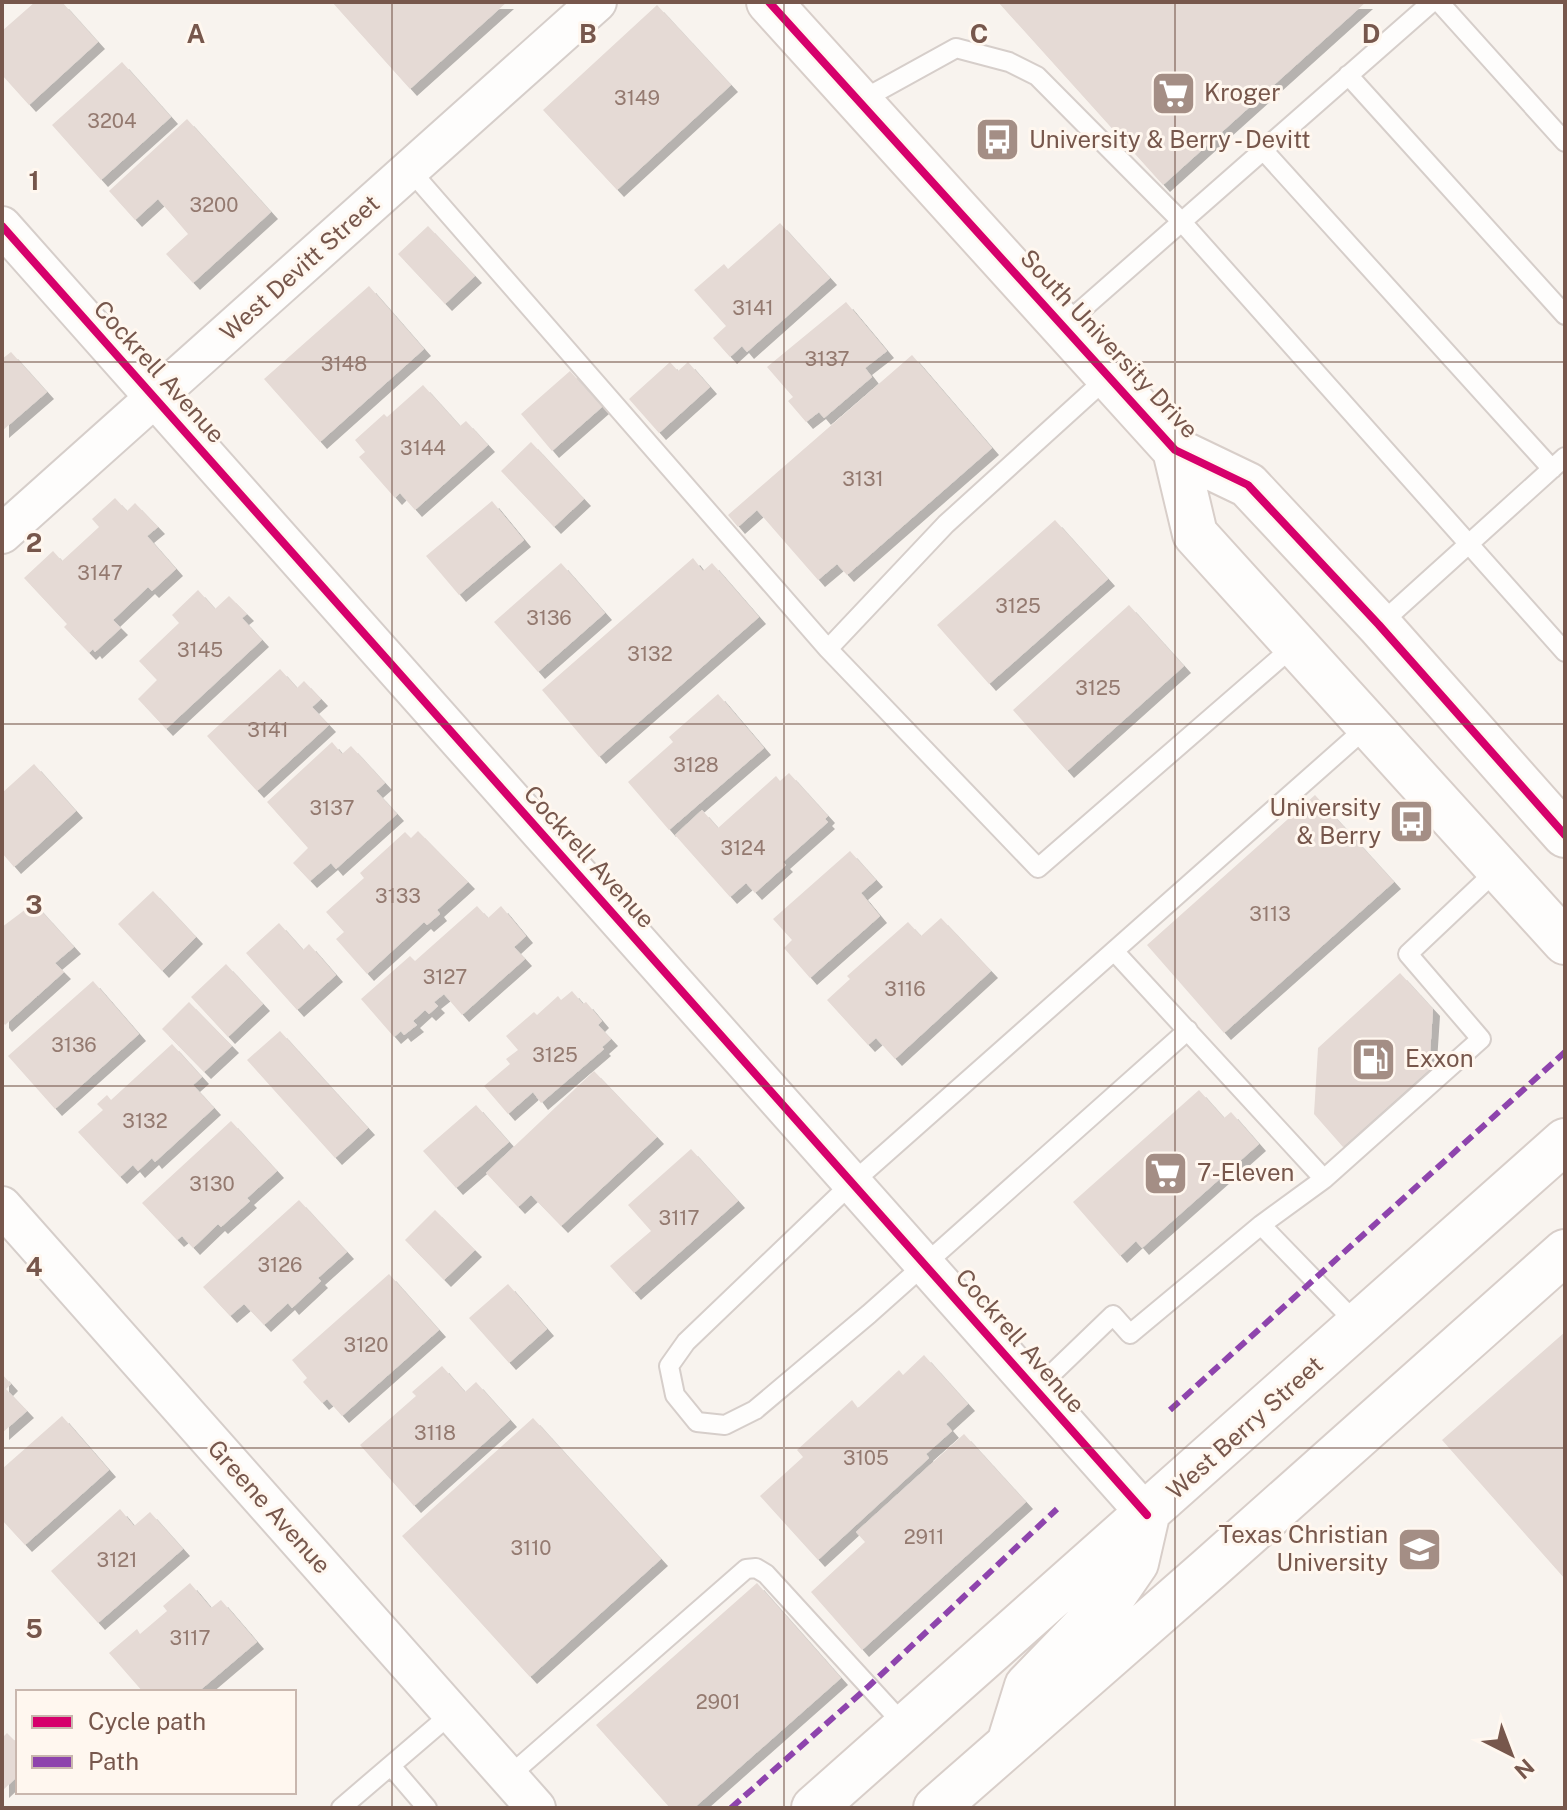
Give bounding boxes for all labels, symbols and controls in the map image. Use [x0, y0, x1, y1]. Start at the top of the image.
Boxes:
text: A [187, 18, 206, 49]
text: B [579, 18, 597, 49]
text: C [970, 18, 988, 49]
text: D [1362, 18, 1380, 49]
supermarket icon: Kroger [1149, 69, 1197, 117]
place label: Kroger [1204, 78, 1281, 106]
house number: 3149 [614, 86, 660, 110]
house number: 3204 [87, 109, 137, 133]
bus stop icon: University & Berry - Devitt [974, 116, 1022, 164]
place label: University & Berry - Devitt [1029, 125, 1310, 153]
text: 1 [28, 165, 40, 196]
street label: West Devitt Street [214, 189, 384, 346]
house number: 3200 [190, 193, 238, 217]
street label: South University Drive [1015, 243, 1204, 443]
street label: Cockrell Avenue [89, 294, 231, 448]
house number: 3141 [732, 296, 774, 320]
house number: 3137 [805, 347, 849, 371]
house number: 3148 [321, 352, 367, 376]
house number: 3144 [400, 436, 446, 460]
house number: 3131 [842, 467, 884, 491]
text: 2 [26, 527, 42, 558]
house number: 3147 [77, 561, 123, 585]
house number: 3125 [995, 594, 1041, 618]
house number: 3136 [526, 606, 572, 630]
house number: 3145 [177, 638, 223, 662]
house number: 3132 [627, 642, 673, 666]
house number: 3125 [1075, 676, 1121, 700]
house number: 3141 [247, 718, 289, 742]
house number: 3128 [673, 753, 719, 777]
street label: Cockrell Avenue [519, 779, 661, 933]
place label: University & Berry [1269, 793, 1381, 849]
house number: 3137 [310, 796, 354, 820]
bus stop icon: University & Berry [1388, 798, 1436, 846]
house number: 3124 [720, 836, 766, 860]
house number: 3133 [375, 884, 421, 908]
text: 3 [25, 889, 43, 920]
house number: 3113 [1249, 902, 1291, 926]
house number: 3127 [423, 965, 467, 989]
house number: 3116 [884, 977, 926, 1001]
house number: 3136 [51, 1033, 97, 1057]
fuel station icon: Exxon [1350, 1035, 1398, 1083]
house number: 3125 [532, 1043, 578, 1067]
place label: Exxon [1405, 1044, 1474, 1072]
house number: 3132 [122, 1109, 168, 1133]
supermarket icon: 7-Eleven [1142, 1149, 1190, 1197]
place label: 7-Eleven [1197, 1158, 1294, 1186]
house number: 3130 [189, 1172, 235, 1196]
house number: 3117 [659, 1206, 699, 1230]
text: 4 [25, 1251, 43, 1282]
house number: 3126 [257, 1253, 303, 1277]
street label: Cockrell Avenue [951, 1263, 1091, 1418]
house number: 3120 [344, 1333, 388, 1357]
street label: West Berry Street [1161, 1350, 1328, 1505]
house number: 3118 [414, 1421, 456, 1445]
street label: Greene Avenue [203, 1434, 337, 1579]
house number: 3105 [843, 1446, 889, 1470]
place label: Texas Christian University [1219, 1520, 1388, 1576]
house number: 2911 [904, 1525, 944, 1549]
school or university icon: Texas Christian University [1395, 1525, 1443, 1573]
house number: 3110 [510, 1536, 552, 1560]
house number: 3121 [97, 1548, 137, 1572]
text: 5 [25, 1613, 43, 1644]
house number: 3117 [170, 1626, 210, 1650]
legend [16, 1690, 296, 1794]
house number: 2901 [696, 1690, 740, 1714]
text: Cycle path [88, 1707, 206, 1735]
north arrow [1471, 1714, 1551, 1794]
text: Path [88, 1747, 139, 1775]
text: N [1509, 1753, 1539, 1784]

